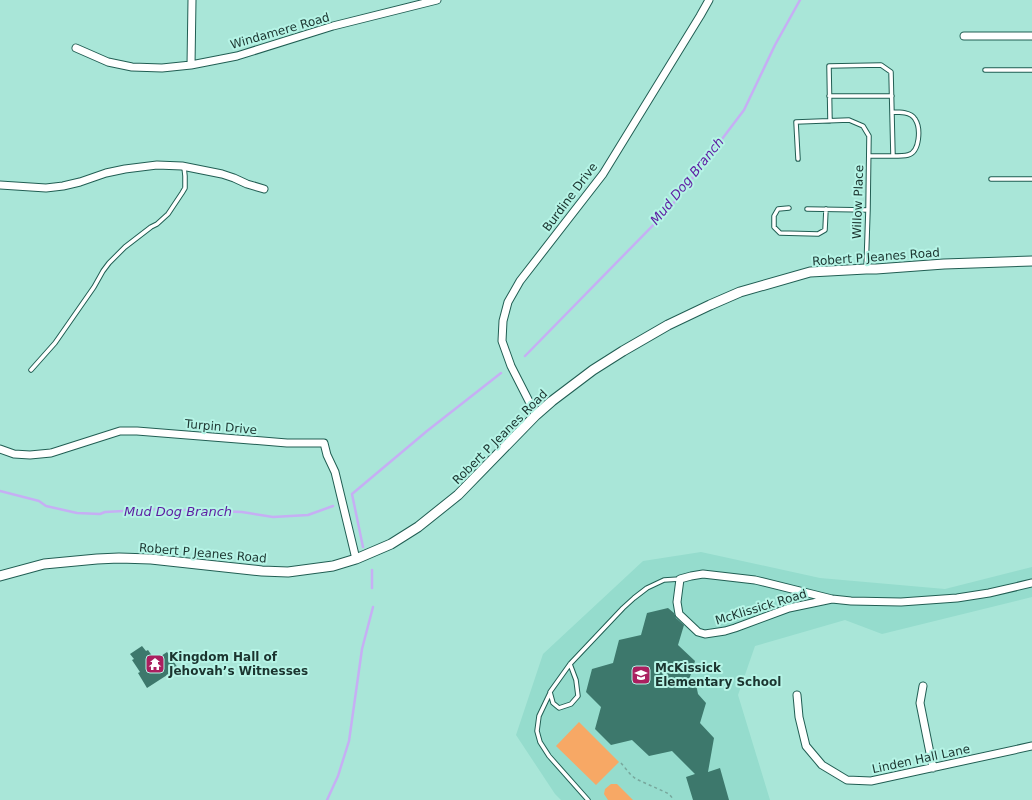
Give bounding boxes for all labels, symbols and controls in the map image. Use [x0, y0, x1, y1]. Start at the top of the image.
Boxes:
street label: Windamere Road [229, 10, 331, 52]
water label: Mud Dog Branch [647, 134, 727, 228]
street label: Burdine Drive [540, 160, 600, 234]
street label: Willow Place [850, 165, 866, 239]
street label: Robert P Jeanes Road [812, 246, 940, 268]
street label: Robert P Jeanes Road [450, 387, 550, 487]
street label: Turpin Drive [183, 417, 258, 437]
water label: Mud Dog Branch [124, 504, 232, 519]
street label: Robert P Jeanes Road [139, 540, 267, 566]
street label: McKlissick Road [714, 586, 808, 628]
place label: Kingdom Hall of Jehovah’s Witnesses [168, 650, 308, 678]
temple icon: Kingdom Hall of Jehovah’s Witnesses [144, 653, 166, 675]
place label: McKissick Elementary School [655, 661, 781, 689]
school or university icon: McKissick Elementary School [630, 664, 652, 686]
street label: Linden Hall Lane [871, 742, 971, 776]

